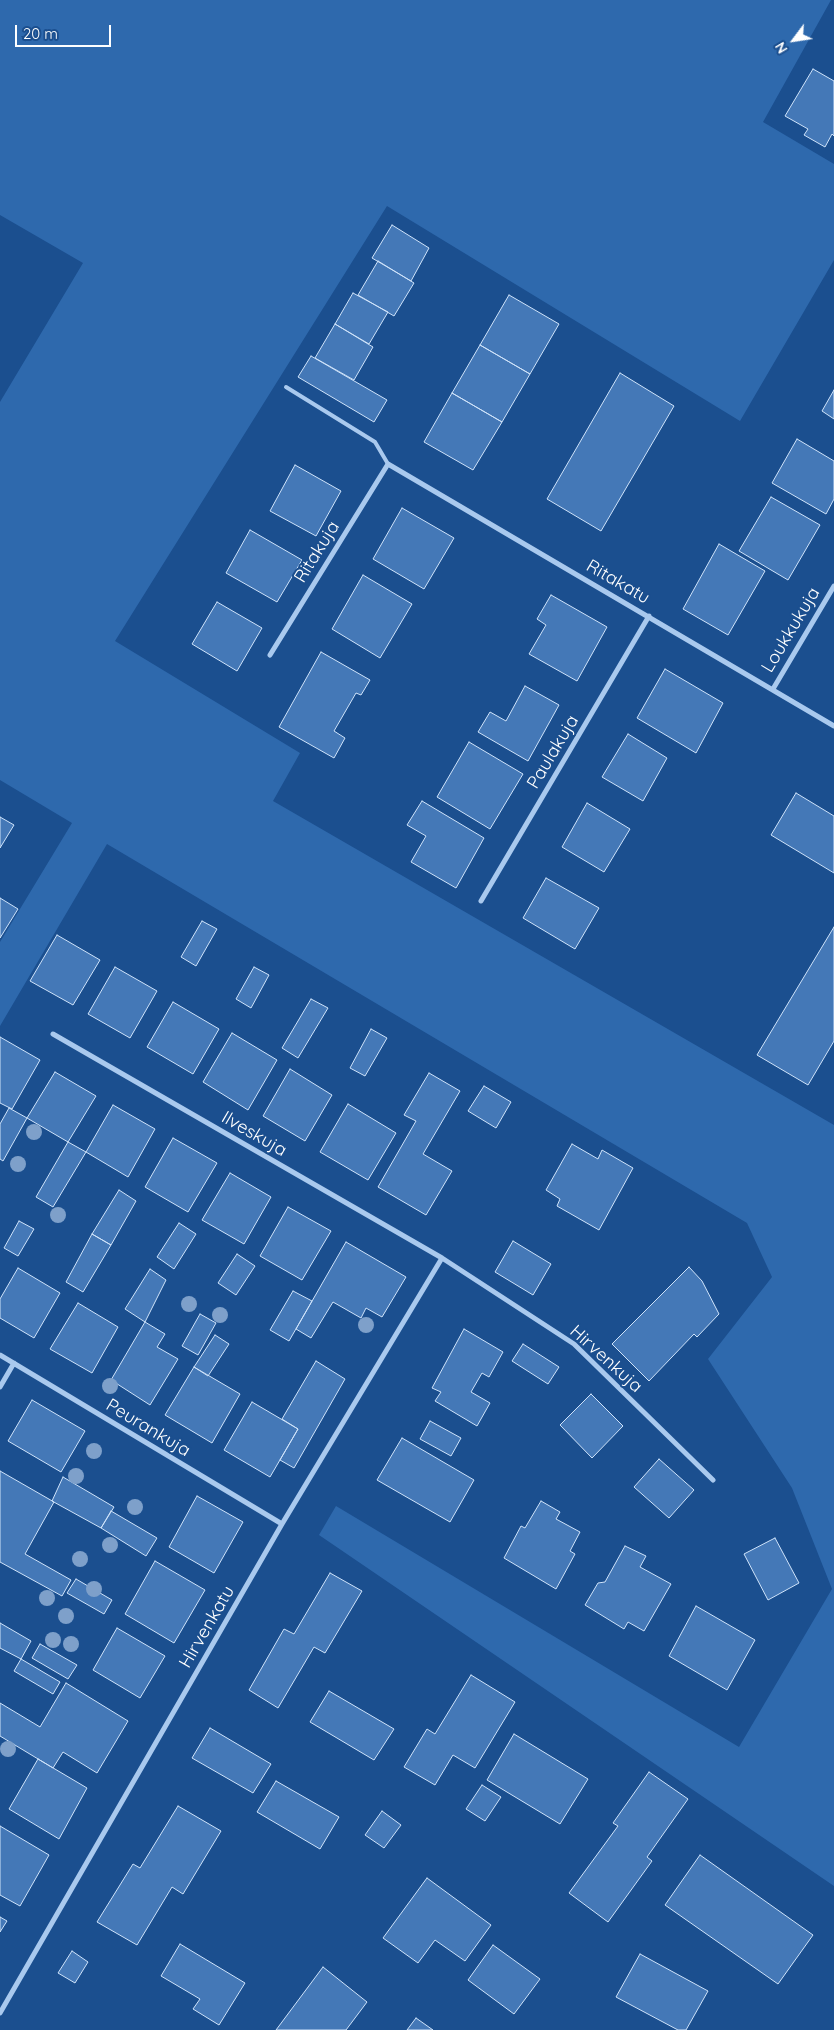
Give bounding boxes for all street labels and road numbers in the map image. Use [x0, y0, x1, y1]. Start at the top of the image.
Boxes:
street label: Ritakuja [290, 517, 344, 587]
street label: Ritakatu [582, 555, 654, 609]
street label: Loukkukuja [757, 583, 825, 677]
street label: Paulakuja [523, 711, 583, 793]
street label: Ilveskuja [218, 1107, 290, 1161]
street label: Hirvenkuja [565, 1321, 647, 1397]
street label: Peurankuja [102, 1394, 194, 1462]
street label: Hirvenkatu [175, 1582, 239, 1672]

